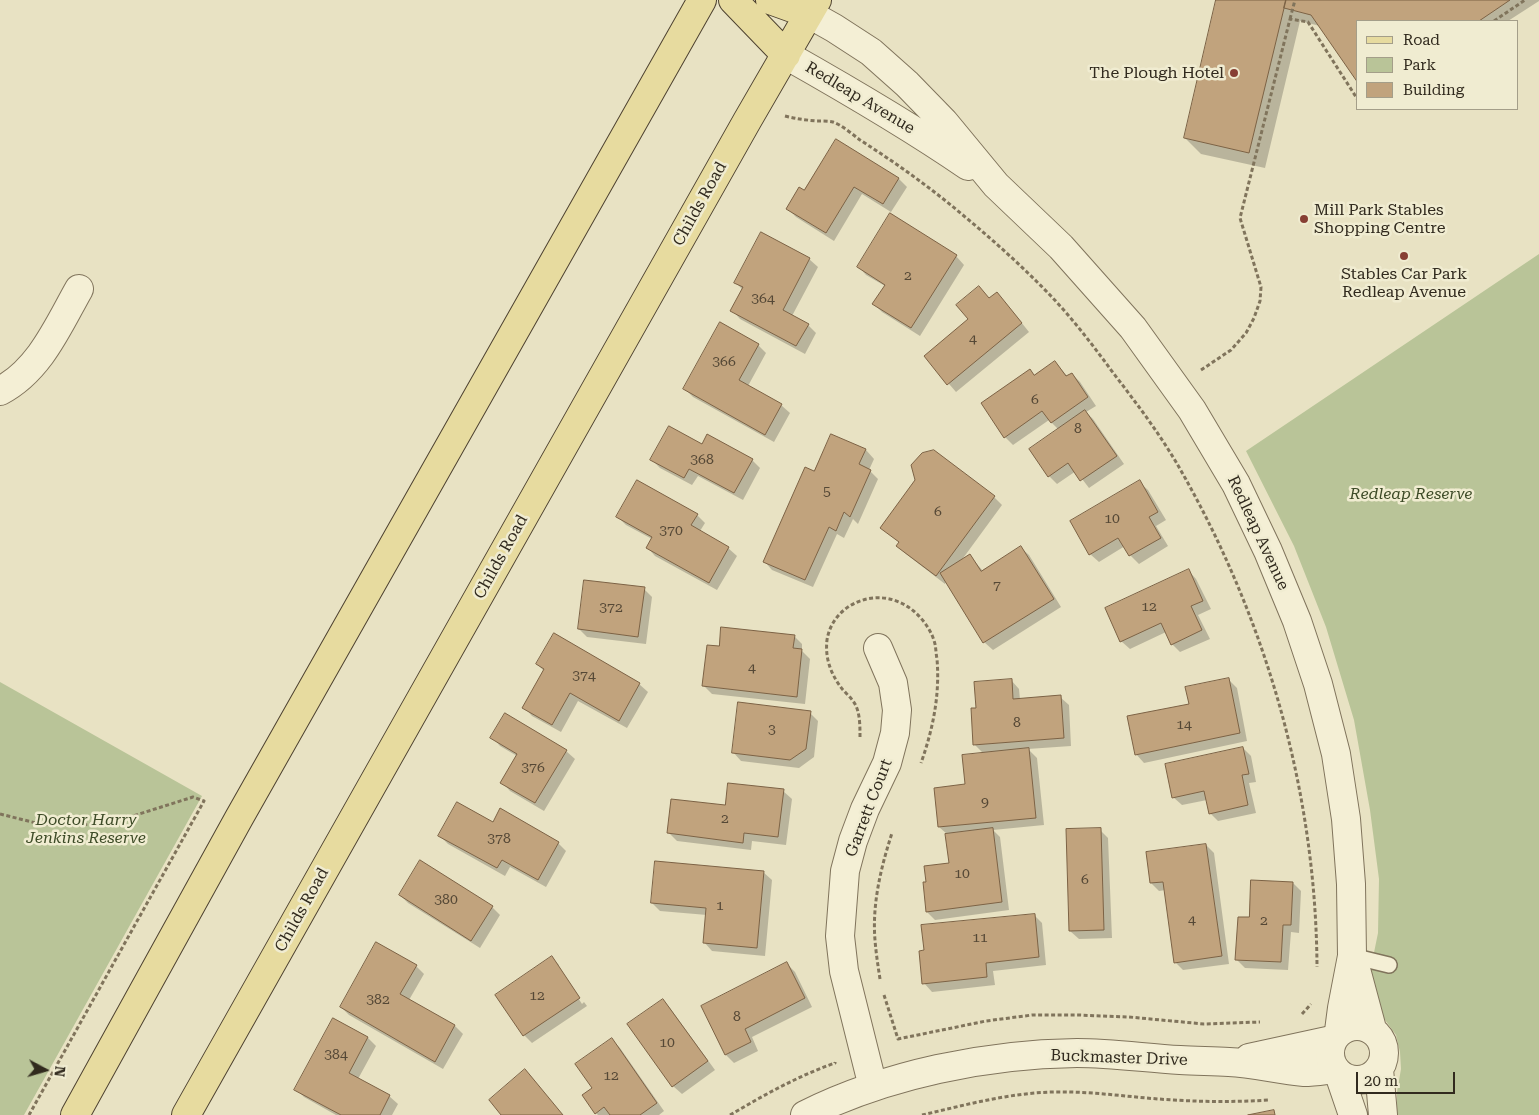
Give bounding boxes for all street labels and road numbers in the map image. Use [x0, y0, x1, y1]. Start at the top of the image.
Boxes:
street label: Redleap Avenue [802, 58, 918, 138]
street label: Childs Road [669, 159, 731, 249]
street label: Redleap Avenue [1223, 473, 1293, 593]
street label: Childs Road [470, 512, 532, 602]
street label: Garrett Court [842, 756, 896, 860]
street label: Childs Road [271, 865, 333, 955]
street label: Buckmaster Drive [1050, 1046, 1188, 1070]

